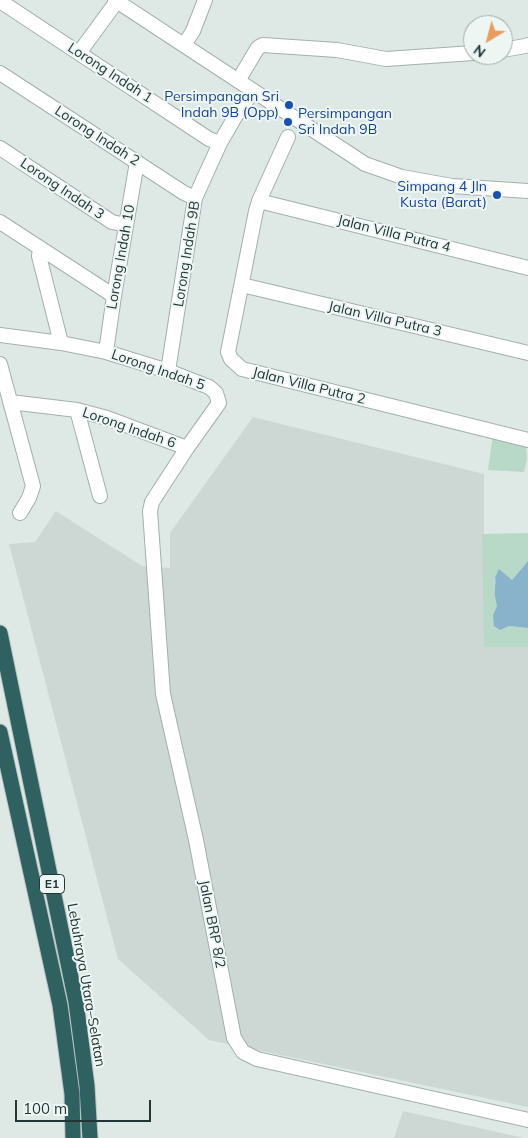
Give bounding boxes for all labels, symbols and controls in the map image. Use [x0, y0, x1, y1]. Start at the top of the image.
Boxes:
north arrow [463, 15, 513, 65]
street label: Lorong Indah 1 [64, 39, 156, 107]
text: N [470, 41, 489, 62]
place label: Persimpangan Sri Indah 9B (Opp) [164, 89, 279, 121]
marker: Persimpangan Sri Indah 9B (Opp) [283, 99, 295, 111]
street label: Lorong Indah 2 [51, 102, 143, 170]
place label: Persimpangan Sri Indah 9B [298, 106, 392, 138]
marker: Persimpangan Sri Indah 9B [282, 116, 294, 128]
street label: Lorong Indah 3 [17, 155, 107, 223]
place label: Simpang 4 Jln Kusta (Barat) [397, 179, 487, 212]
marker: Simpang 4 Jln Kusta (Barat) [491, 189, 503, 201]
street label: Lorong Indah 9B [170, 200, 204, 308]
street label: Lorong Indah 10 [104, 203, 138, 311]
street label: Jalan Villa Putra 4 [336, 212, 452, 256]
street label: Jalan Villa Putra 3 [327, 298, 443, 340]
street label: Lorong Indah 5 [109, 346, 207, 394]
street label: Jalan Villa Putra 2 [251, 364, 367, 408]
street label: Lorong Indah 6 [80, 404, 178, 452]
road number: E1 [40, 874, 64, 894]
street label: Jalan BRP 8/2 [195, 879, 229, 969]
street label: Lebuhraya Utara–Selatan [63, 902, 109, 1068]
scale bar [18, 1090, 154, 1122]
text: 100 m [23, 1099, 67, 1118]

